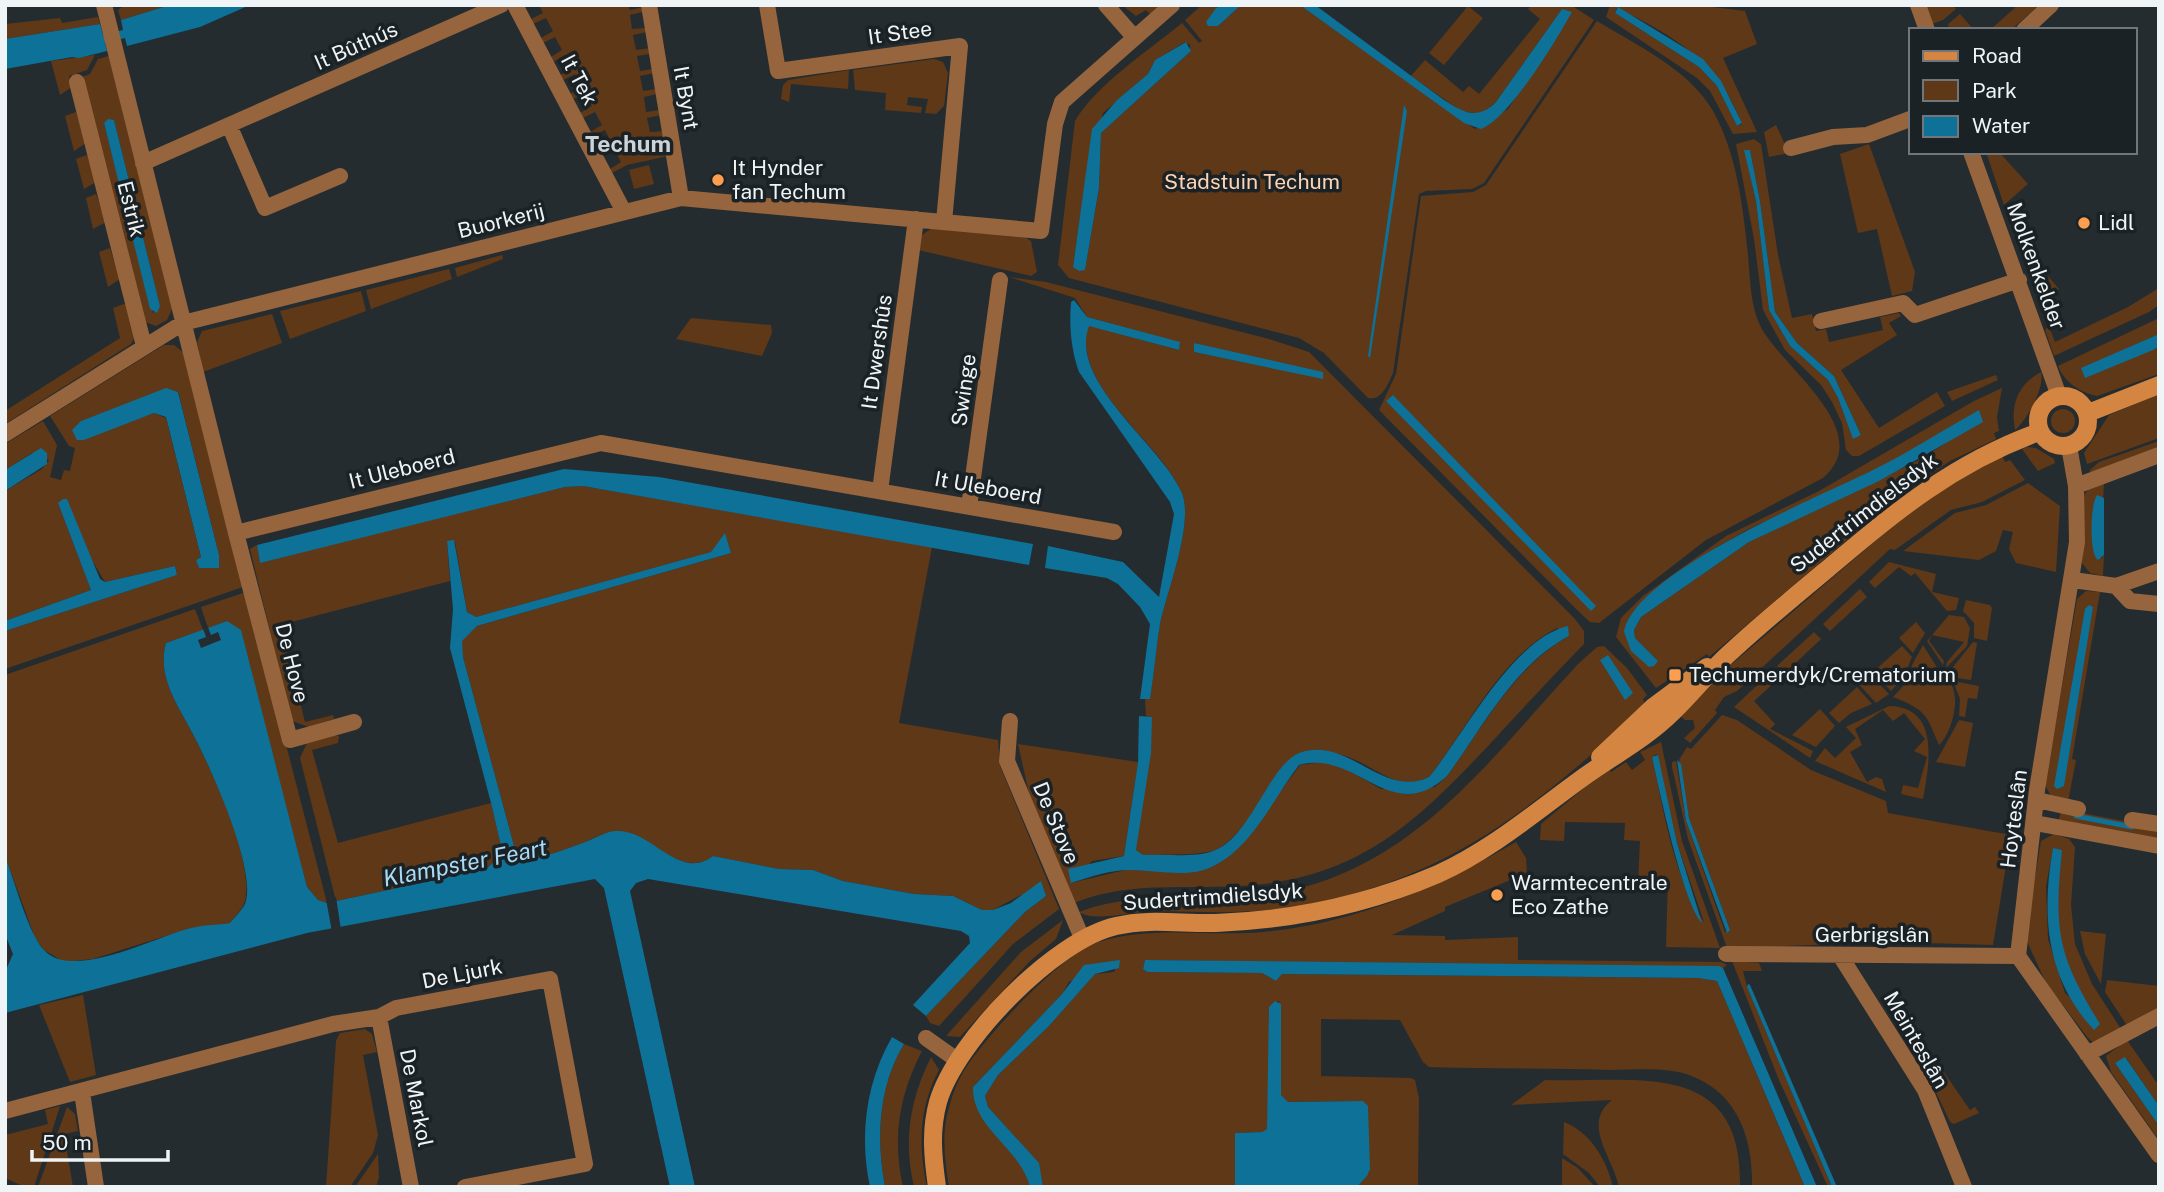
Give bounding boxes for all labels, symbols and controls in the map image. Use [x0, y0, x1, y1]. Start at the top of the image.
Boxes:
street label: It Bûthús [310, 16, 401, 75]
street label: It Stee [866, 16, 934, 49]
legend [1909, 28, 2136, 154]
text: Road [1972, 43, 2022, 68]
street label: It Tek [556, 50, 603, 110]
street label: It Bynt [669, 64, 704, 132]
text: Park [1972, 78, 2017, 103]
text: Water [1972, 113, 2030, 138]
district label: Techum [585, 130, 671, 157]
place label: It Hynder fan Techum [732, 155, 846, 204]
park label: Stadstuin Techum [1164, 169, 1340, 194]
marker: It Hynder fan Techum [710, 172, 726, 188]
street label: Estrik [112, 178, 151, 240]
street label: Buorkerij [455, 198, 547, 243]
street label: Molkenkelder [2002, 199, 2071, 333]
place label: Lidl [2098, 210, 2134, 235]
marker: Lidl [2076, 215, 2092, 231]
street label: It Dwershûs [856, 293, 897, 411]
street label: Swinge [946, 352, 981, 428]
street label: It Uleboerd [346, 443, 458, 494]
street label: Sudertrimdielsdyk [1785, 447, 1943, 578]
street label: It Uleboerd [933, 466, 1044, 509]
street label: De Hove [271, 620, 314, 705]
place label: Techumerdyk/Crematorium [1689, 662, 1956, 687]
marker: Techumerdyk/Crematorium [1667, 667, 1683, 683]
street label: Hoyteslân [1995, 768, 2032, 870]
street label: De Stove [1028, 778, 1085, 868]
water label: Klampster Feart [380, 833, 550, 892]
place label: Warmtecentrale Eco Zathe [1511, 870, 1668, 919]
street label: Sudertrimdielsdyk [1122, 878, 1304, 915]
marker: Warmtecentrale Eco Zathe [1489, 887, 1505, 903]
street label: Gerbrigslân [1815, 922, 1929, 947]
street label: De Ljurk [420, 953, 504, 994]
street label: Meinteslân [1879, 987, 1954, 1093]
street label: De Markol [395, 1047, 438, 1149]
scale bar [32, 1118, 168, 1162]
text: 50 m [42, 1130, 92, 1155]

